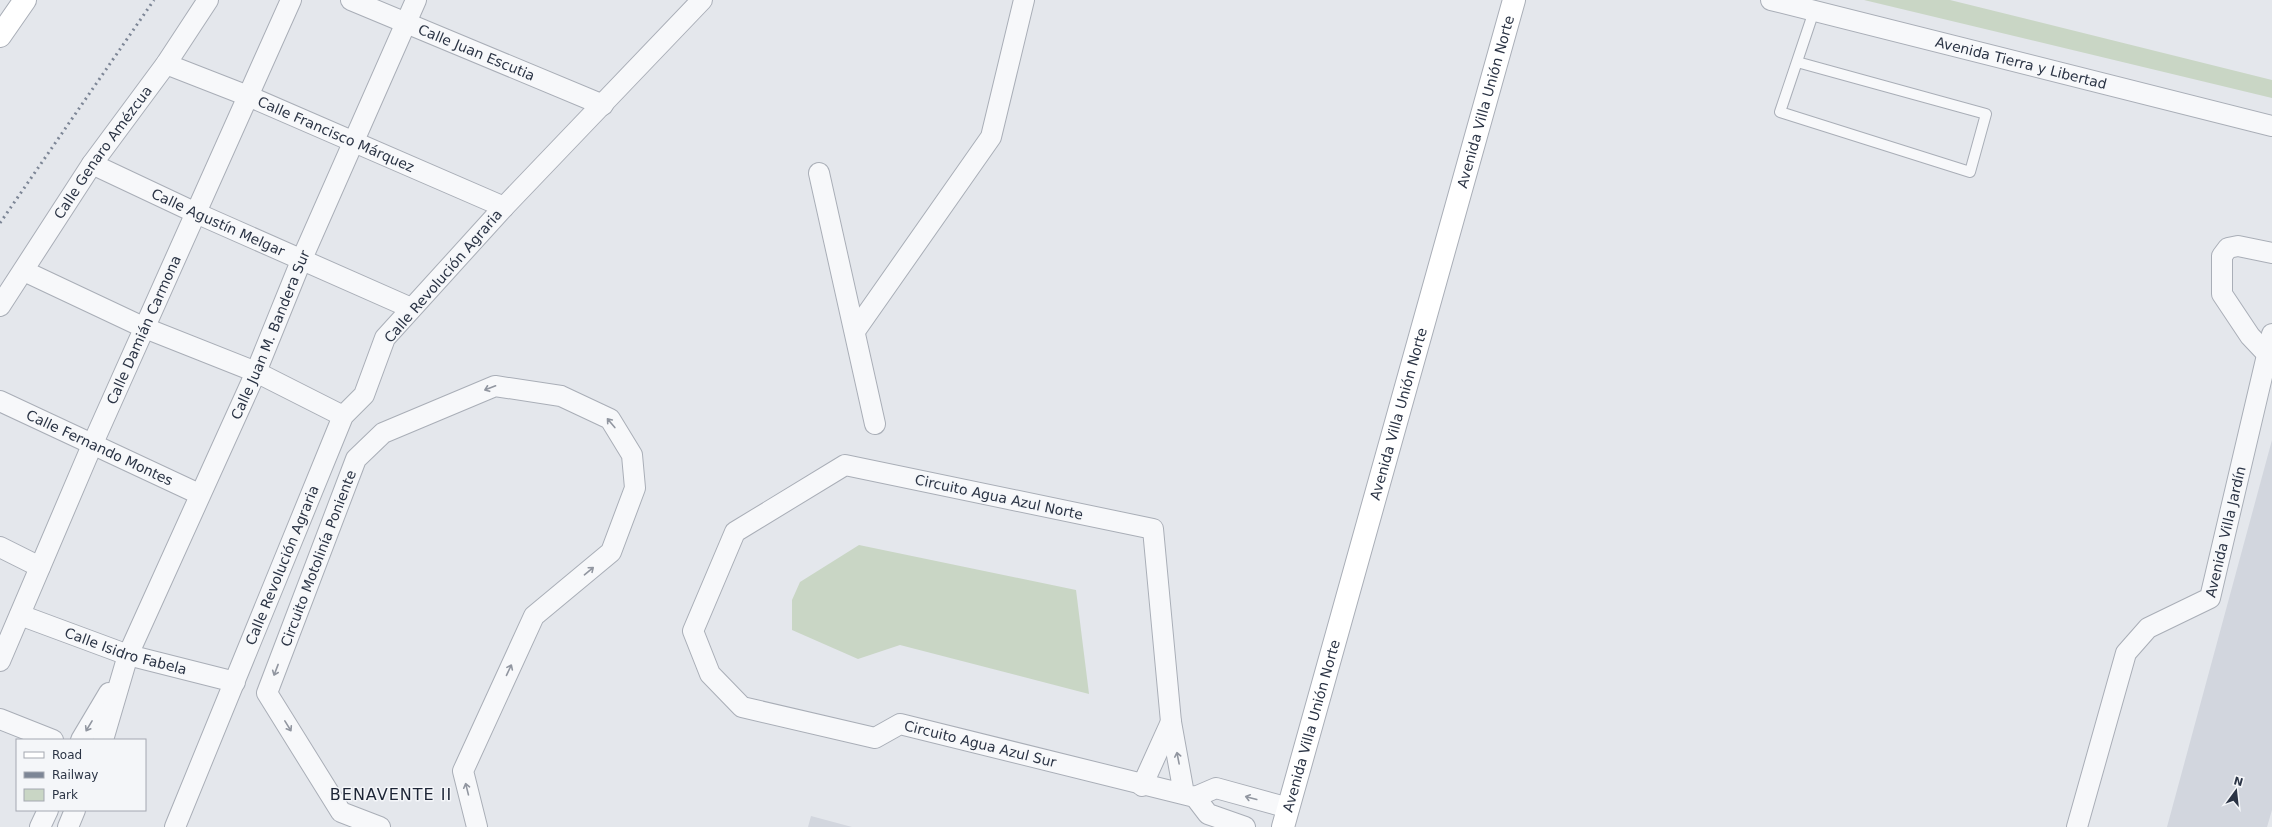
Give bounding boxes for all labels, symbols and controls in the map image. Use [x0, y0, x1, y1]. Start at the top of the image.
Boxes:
street label: Avenida Villa Unión Norte [1454, 14, 1517, 190]
street label: Calle Juan Escutia [416, 21, 537, 84]
street label: Avenida Tierra y Libertad [1934, 34, 2109, 92]
street label: Calle Genaro Amézcua [51, 83, 155, 222]
street label: Calle Francisco Márquez [255, 93, 417, 175]
street label: Calle Agustín Melgar [149, 185, 287, 259]
street label: Calle Revolución Agraria [381, 206, 505, 346]
street label: Calle Juan M. Bandera Sur [228, 247, 313, 422]
street label: Calle Damián Carmona [103, 253, 184, 407]
street label: Avenida Villa Unión Norte [1367, 326, 1430, 502]
one-way arrow [484, 385, 496, 393]
street label: Calle Fernando Montes [24, 406, 175, 489]
one-way arrow [607, 418, 616, 428]
street label: Avenida Villa Jardín [2202, 465, 2249, 599]
street label: Circuito Motolinía Poniente [277, 468, 359, 649]
street label: Circuito Agua Azul Norte [913, 471, 1085, 523]
street label: Calle Revolución Agraria [242, 483, 322, 647]
one-way arrow [583, 566, 594, 575]
street label: Calle Isidro Fabela [63, 624, 189, 678]
street label: Avenida Villa Unión Norte [1280, 638, 1343, 814]
one-way arrow [272, 663, 280, 675]
one-way arrow [506, 665, 513, 677]
street label: Circuito Agua Azul Sur [902, 717, 1058, 770]
one-way arrow [84, 720, 92, 732]
one-way arrow [284, 720, 292, 732]
legend [16, 739, 146, 811]
text: Road [52, 748, 82, 762]
one-way arrow [1173, 752, 1181, 765]
text: Railway [52, 768, 98, 782]
north arrow [2216, 771, 2256, 811]
text: N [2232, 774, 2245, 789]
one-way arrow [463, 783, 470, 796]
district label: BENAVENTE II [330, 785, 452, 804]
text: Park [52, 788, 78, 802]
one-way arrow [1245, 793, 1258, 801]

